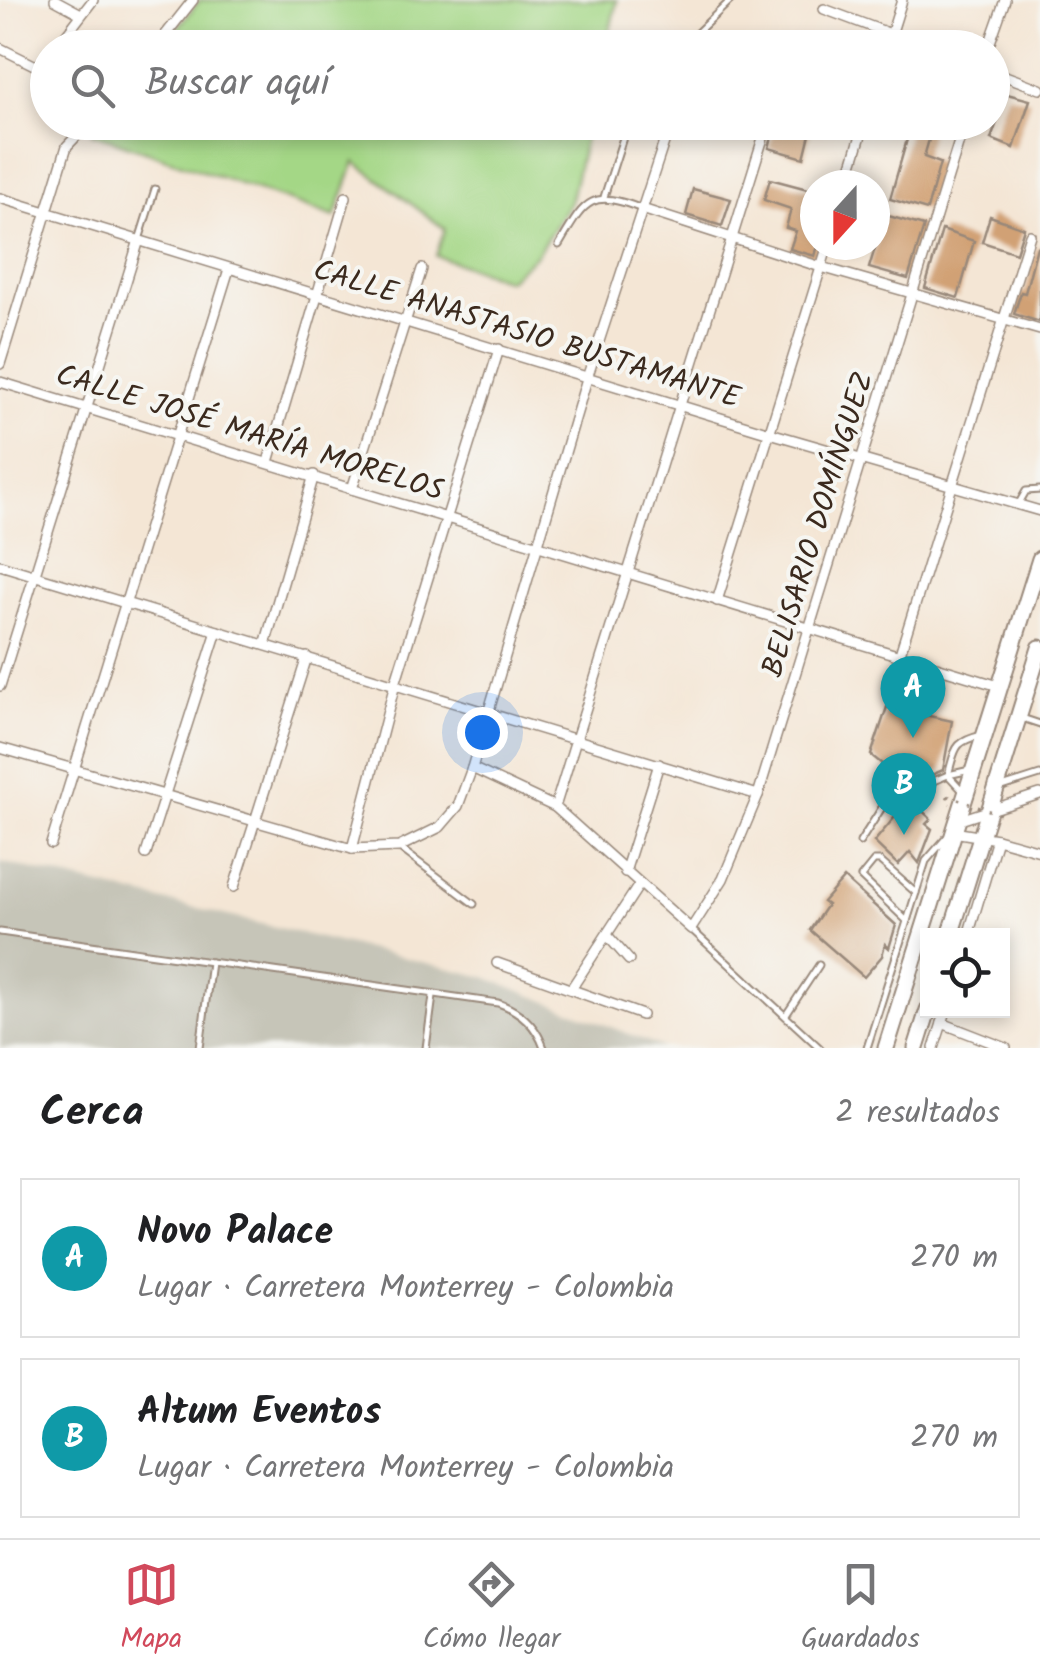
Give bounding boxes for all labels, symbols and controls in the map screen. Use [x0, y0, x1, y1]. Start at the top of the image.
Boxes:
search box [30, 30, 1010, 140]
text: Buscar aquí [145, 55, 329, 115]
icon: search [65, 58, 120, 113]
north arrow [800, 170, 890, 260]
street label: CALLE ANASTASIO BUSTAMANTE [307, 247, 747, 423]
street label: CALLE JOSÉ MARÍA MORELOS [50, 352, 449, 516]
street label: BELISARIO DOMÍNGUEZ [750, 366, 888, 683]
pin: A [880, 656, 946, 738]
your location [457, 707, 508, 758]
pin: B [872, 752, 936, 835]
map controls [920, 928, 1010, 1018]
button: locate [920, 928, 1010, 1018]
text: Cerca [40, 1080, 144, 1147]
text: 2 resultados [835, 1088, 1000, 1139]
text: Novo Palace [137, 1203, 333, 1263]
text: A [64, 1233, 85, 1284]
text: 270 m [910, 1233, 998, 1284]
text: Lugar · Carretera Monterrey - Colombia [137, 1263, 674, 1314]
text: Altum Eventos [137, 1383, 381, 1443]
text: B [65, 1413, 84, 1464]
text: 270 m [910, 1413, 998, 1464]
text: Lugar · Carretera Monterrey - Colombia [137, 1443, 674, 1494]
tab: Mapa [120, 1557, 182, 1662]
tab: Cómo llegar [423, 1557, 560, 1662]
tab: Guardados [801, 1557, 920, 1662]

